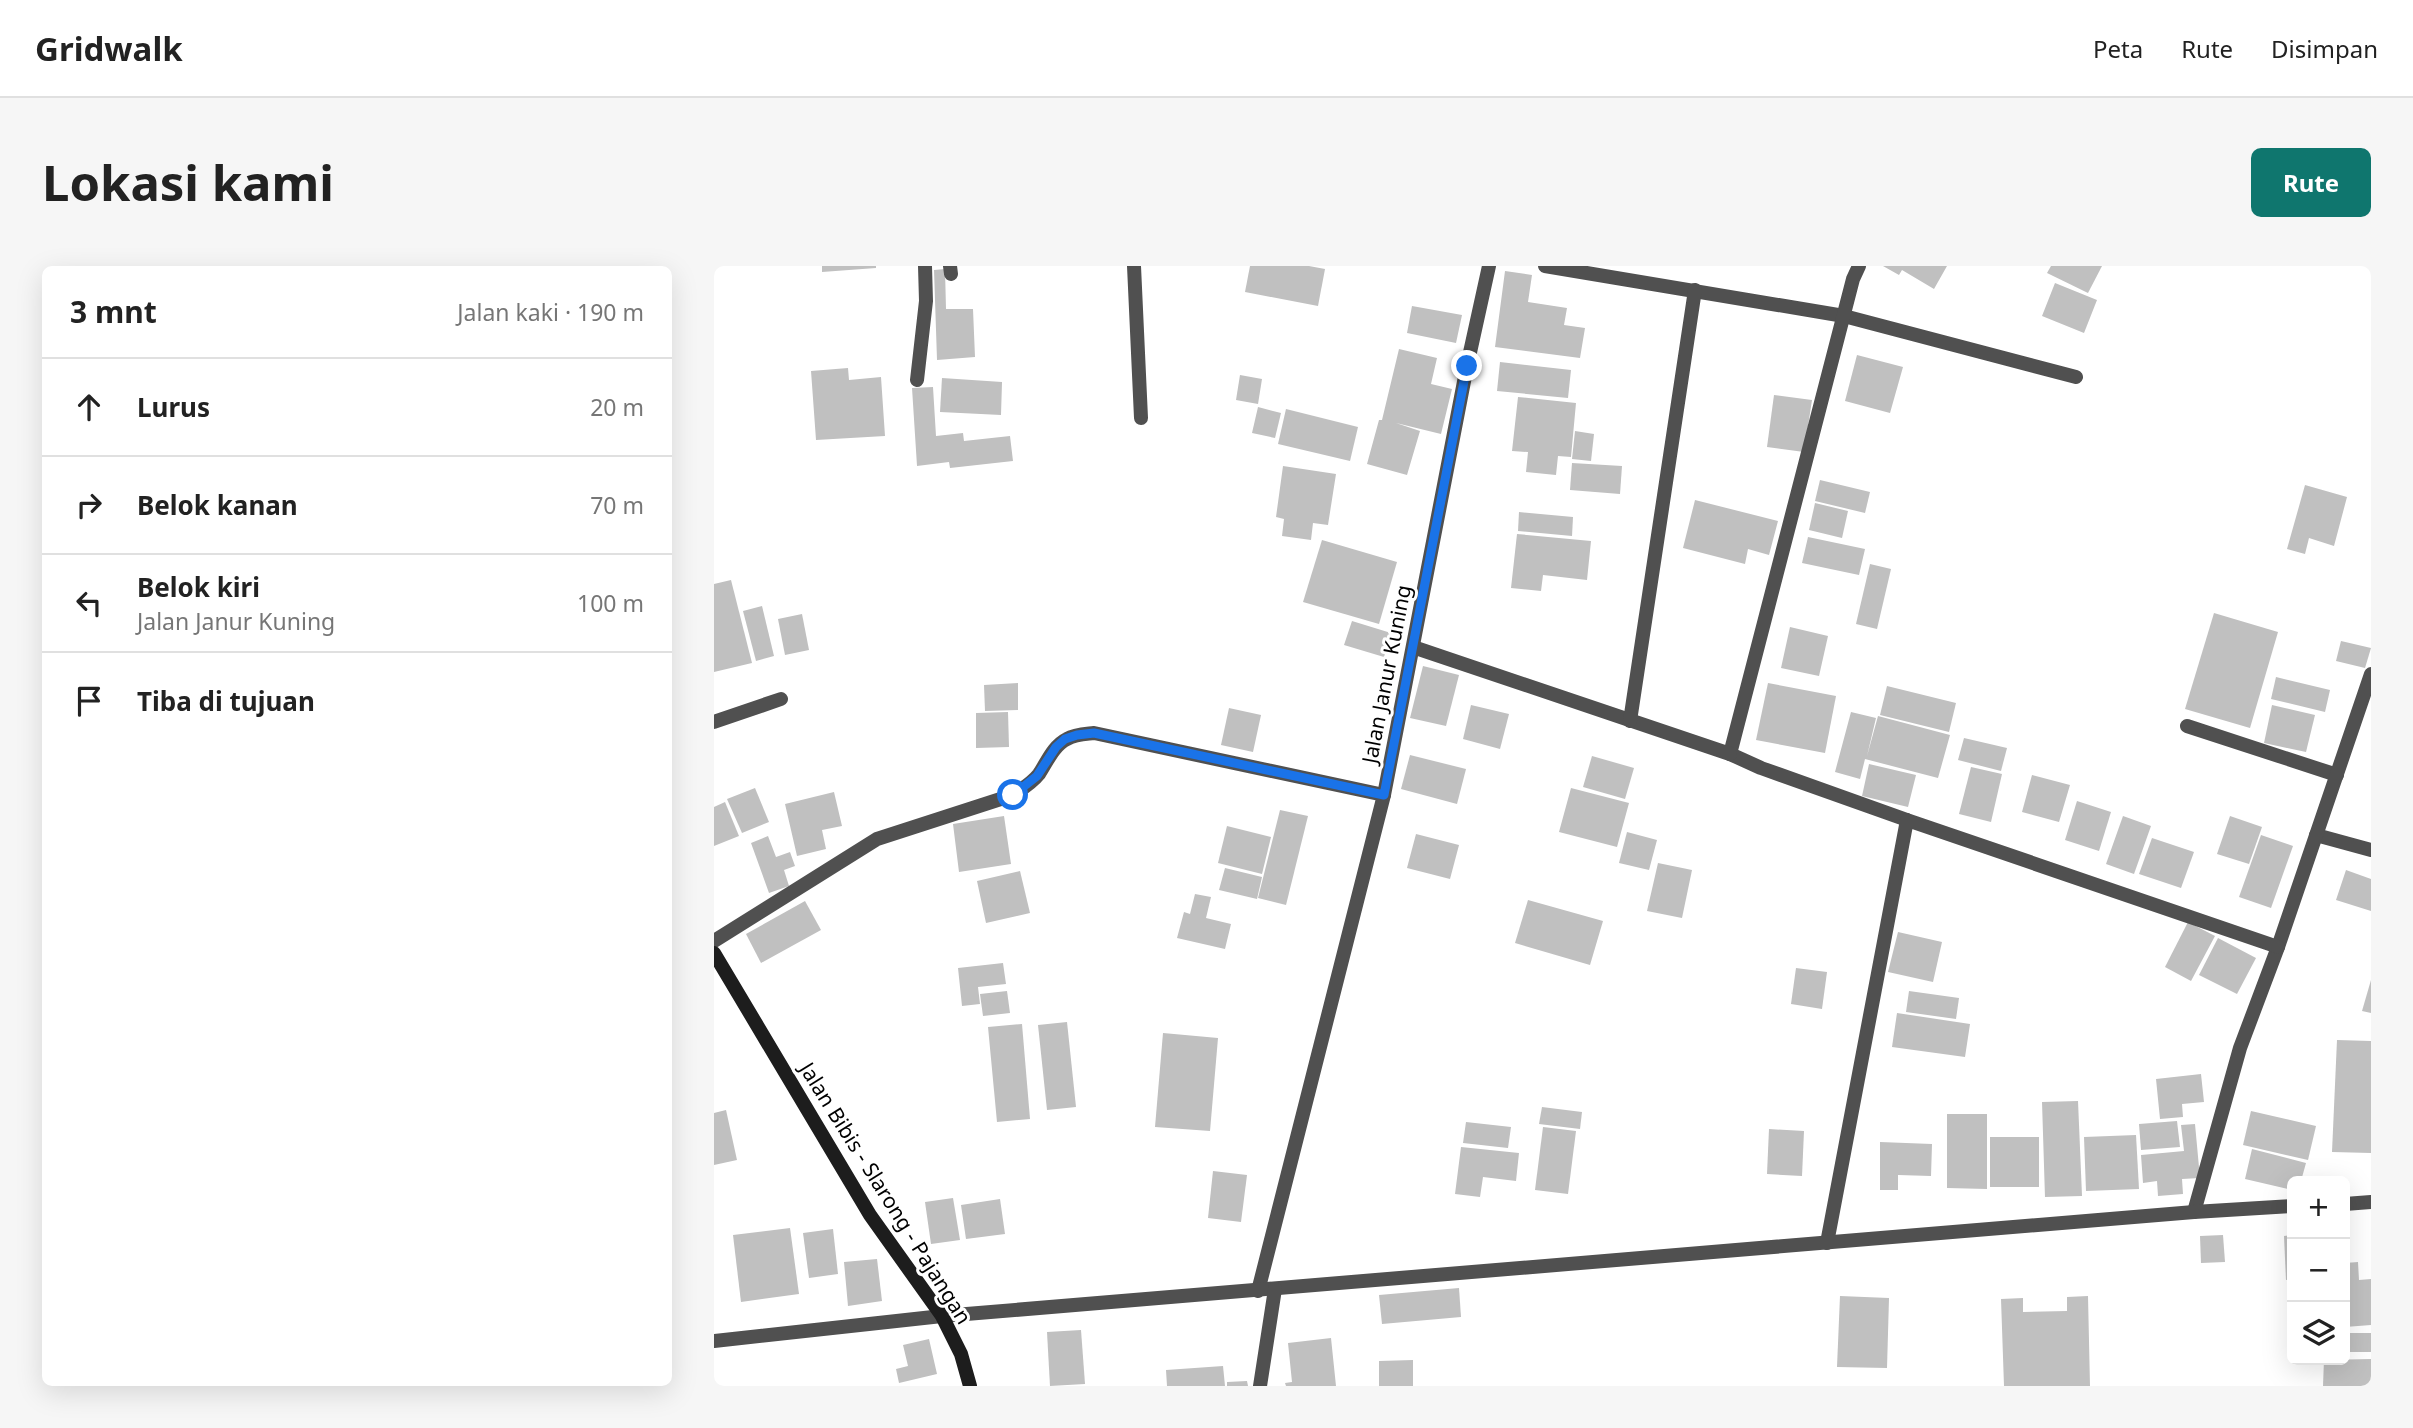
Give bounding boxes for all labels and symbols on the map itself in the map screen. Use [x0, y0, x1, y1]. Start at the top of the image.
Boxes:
route end [1451, 350, 1482, 381]
street label: Jalan Janur Kuning [1355, 582, 1417, 767]
route start [997, 779, 1028, 810]
street label: Jalan Bibis - Slarong - Pajangan [793, 1055, 978, 1329]

